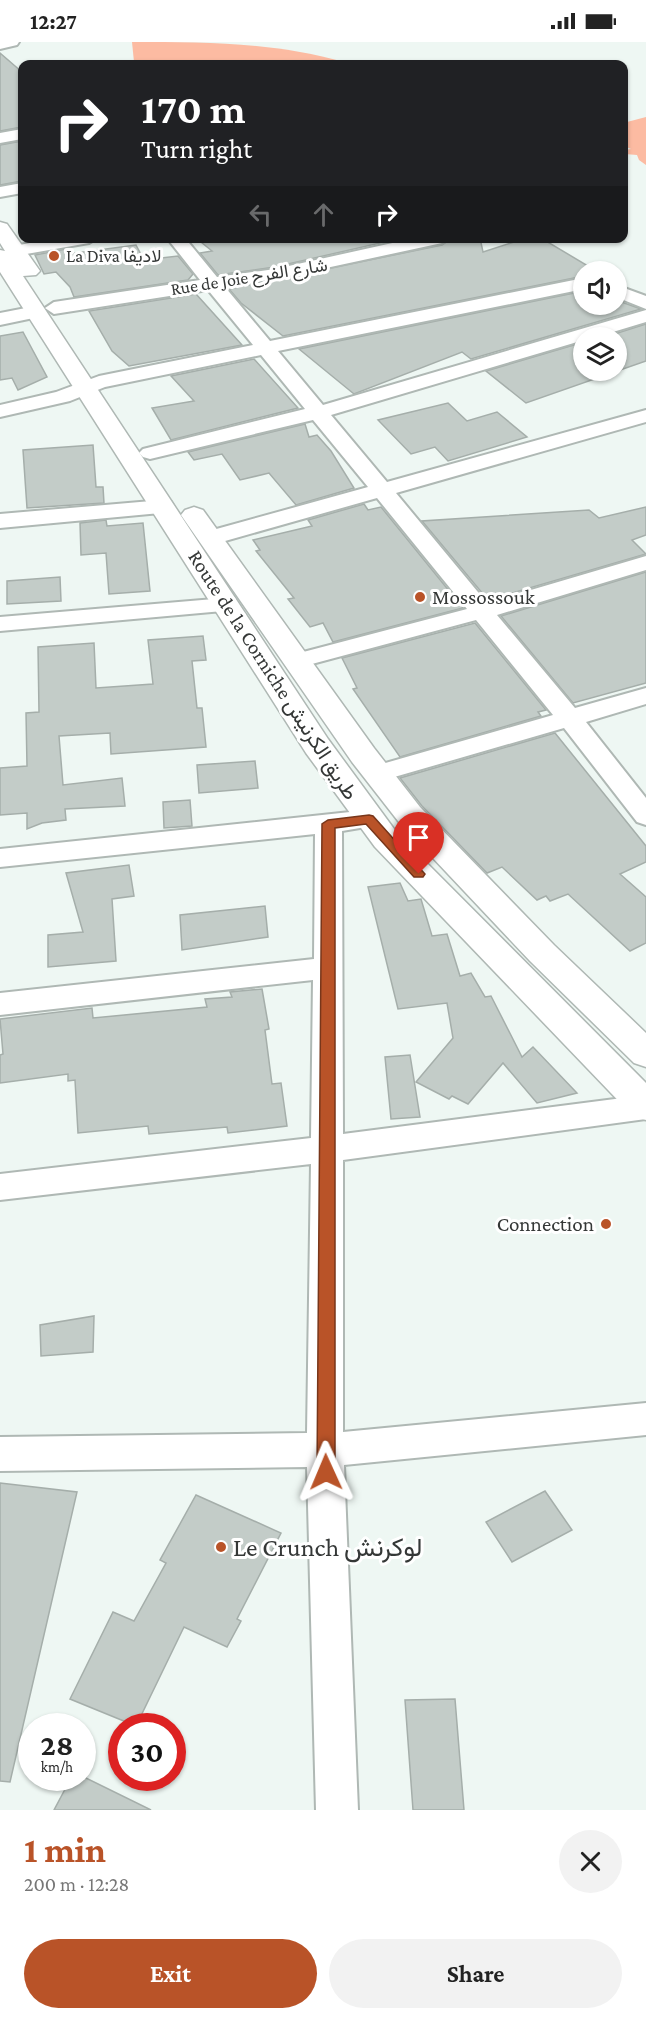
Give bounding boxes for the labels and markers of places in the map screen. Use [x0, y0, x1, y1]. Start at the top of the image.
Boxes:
place label: La Diva لاديفا [66, 246, 161, 266]
marker: La Diva لاديفا [47, 249, 61, 263]
place label: Mossossouk [432, 585, 535, 609]
marker: Mossossouk [413, 590, 427, 604]
pin [393, 812, 444, 874]
place label: Connection [497, 1212, 594, 1236]
marker: Connection [599, 1217, 613, 1231]
place label: Le Crunch لوكرنش [233, 1533, 423, 1563]
marker: Le Crunch لوكرنش [214, 1540, 228, 1554]

